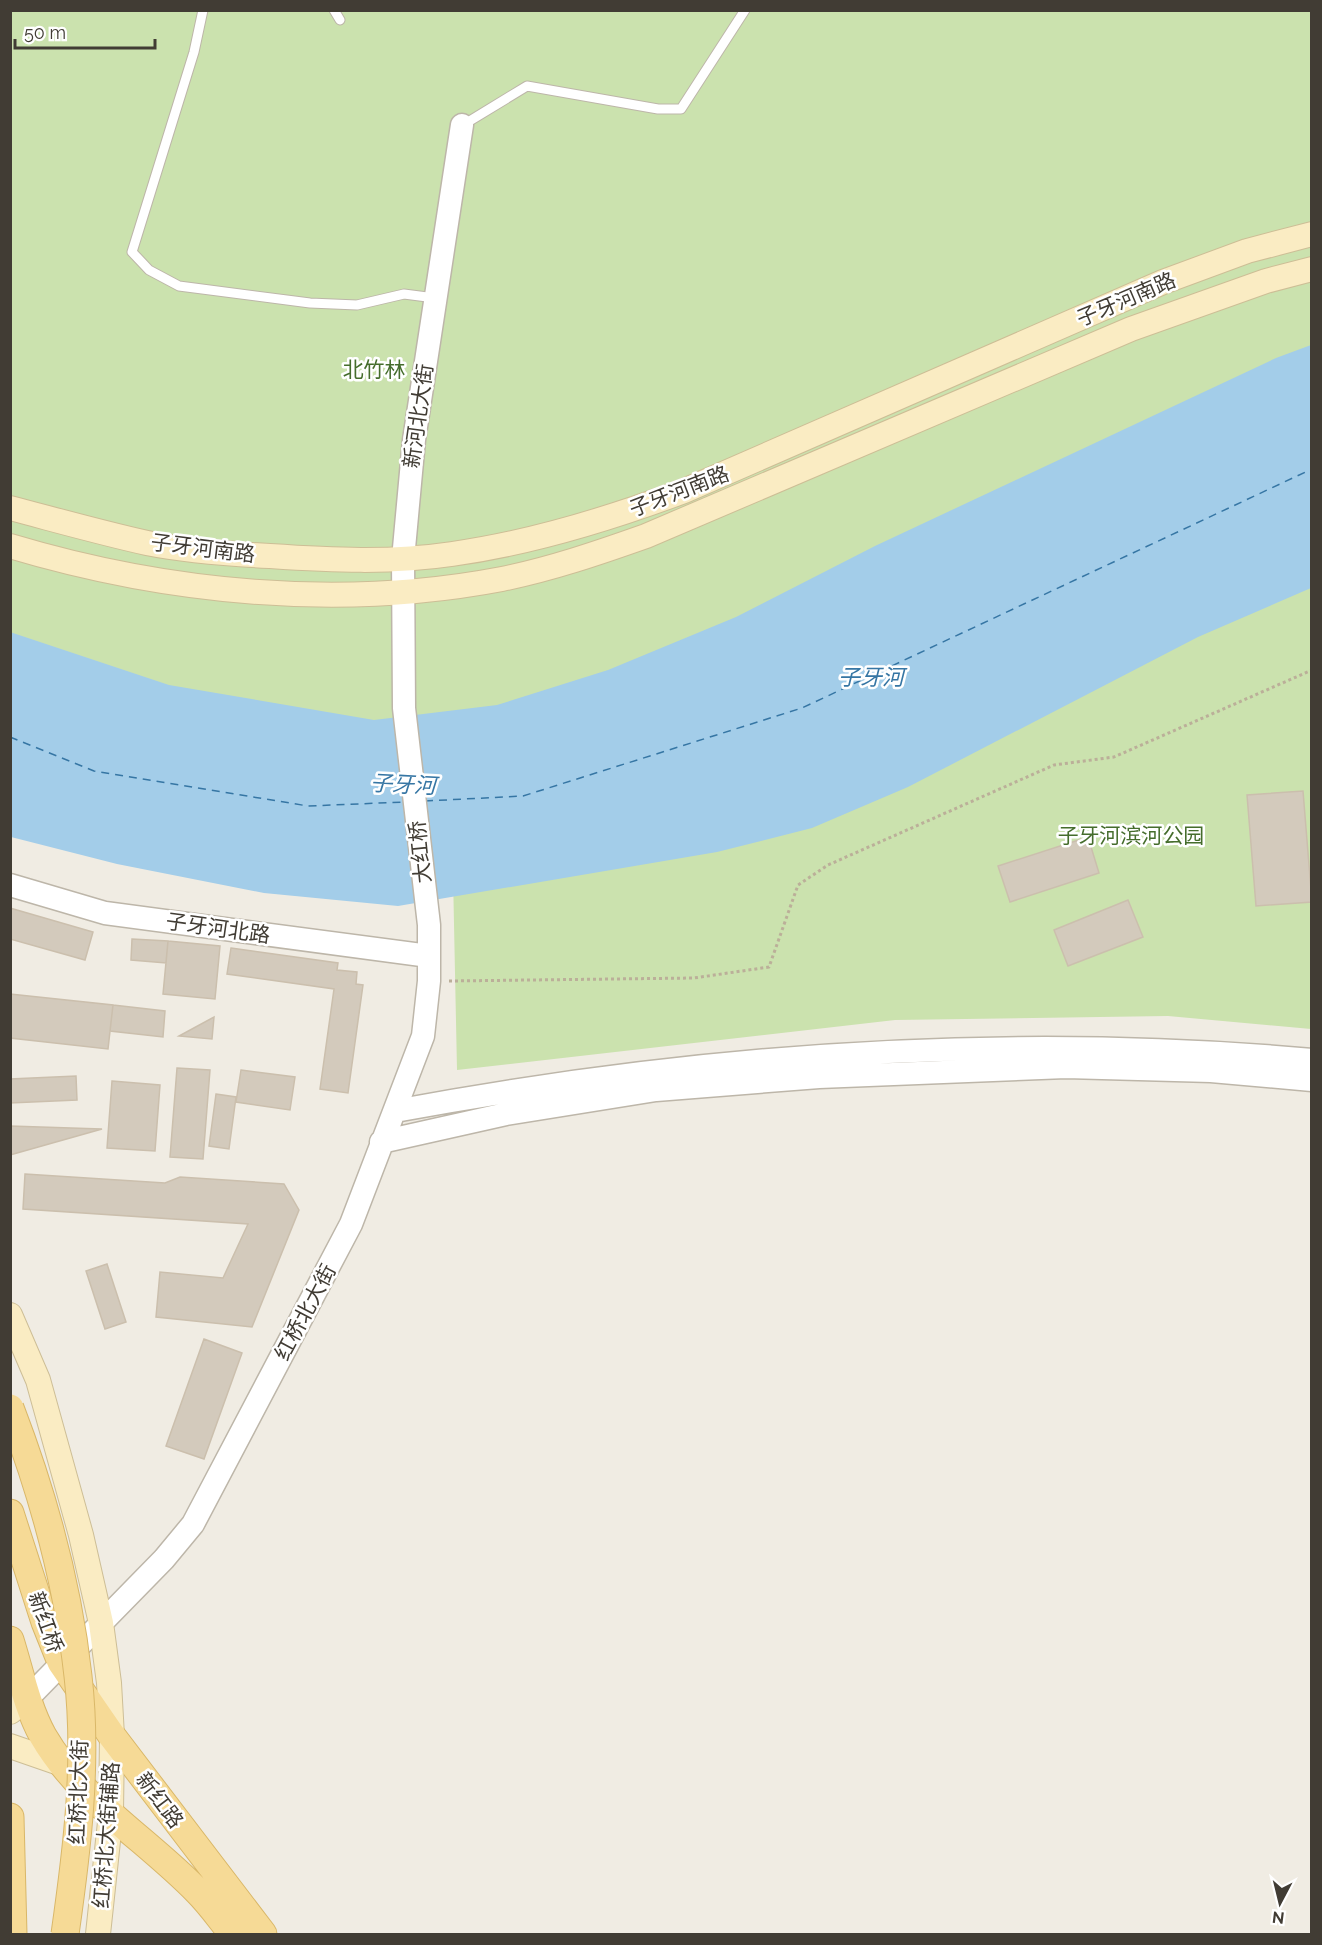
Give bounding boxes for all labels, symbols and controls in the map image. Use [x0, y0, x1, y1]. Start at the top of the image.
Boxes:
scale bar [15, 12, 154, 50]
text: 50 m [24, 22, 66, 43]
street label: 子牙河南路 [1073, 267, 1179, 331]
park label: 北竹林 [343, 357, 406, 382]
street label: 新河北大街 [398, 362, 438, 470]
street label: 子牙河南路 [626, 461, 732, 521]
street label: 子牙河南路 [149, 529, 257, 567]
water label: 子牙河 [838, 664, 908, 690]
water label: 子牙河 [369, 769, 441, 799]
street label: 大红桥 [404, 819, 436, 885]
park label: 子牙河滨河公园 [1058, 823, 1205, 848]
street label: 子牙河北路 [164, 908, 272, 948]
street label: 红桥北大街 [269, 1260, 341, 1364]
street label: 新红桥 [23, 1588, 69, 1656]
street label: 红桥北大街 [64, 1739, 92, 1845]
street label: 红桥北大街辅路 [88, 1761, 124, 1909]
street label: 新红路 [131, 1767, 189, 1833]
north arrow [1250, 1873, 1310, 1933]
text: N [1271, 1907, 1285, 1928]

